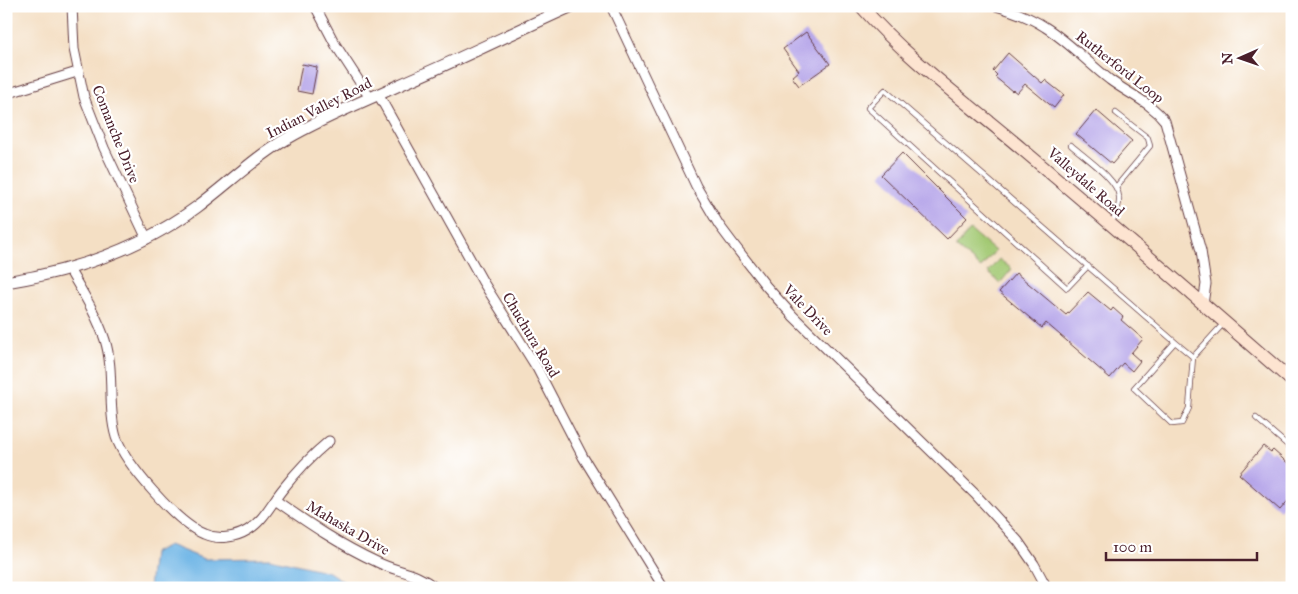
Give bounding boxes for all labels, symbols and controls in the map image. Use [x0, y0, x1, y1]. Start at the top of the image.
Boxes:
street label: Rutherford Loop [1072, 27, 1168, 107]
north arrow [1216, 32, 1266, 82]
text: N [1219, 52, 1236, 65]
street label: Indian Valley Road [263, 73, 375, 142]
street label: Comanche Drive [88, 83, 144, 185]
street label: Valleydale Road [1043, 143, 1129, 221]
street label: Vale Drive [779, 280, 837, 339]
street label: Chuchura Road [499, 289, 564, 381]
street label: Mahaska Drive [303, 497, 393, 559]
scale bar [1106, 529, 1257, 561]
text: 100 m [1113, 538, 1153, 556]

